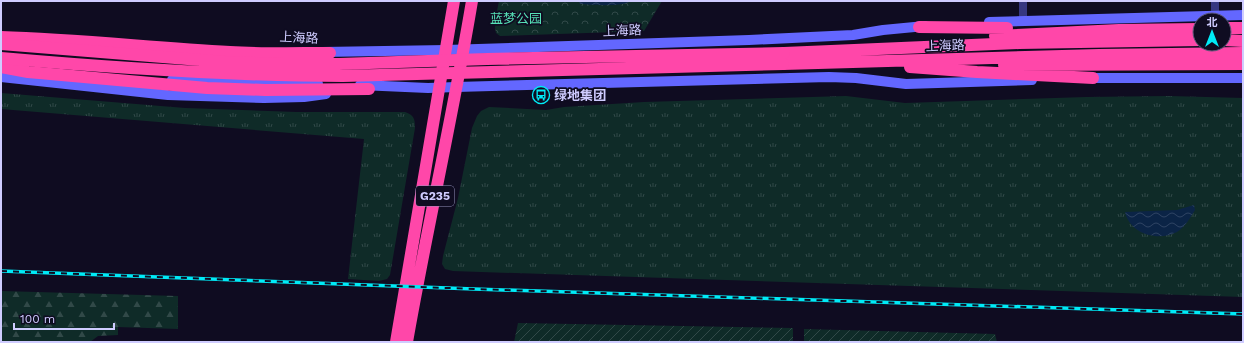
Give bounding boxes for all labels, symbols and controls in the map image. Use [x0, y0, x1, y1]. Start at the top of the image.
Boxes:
park label: 蓝梦公园 [490, 11, 542, 26]
north arrow [1192, 12, 1232, 52]
text: 北 [1207, 16, 1218, 29]
street label: 上海路 [602, 22, 642, 39]
street label: 上海路 [279, 29, 319, 46]
street label: 上海路 [925, 37, 965, 54]
bus stop icon: 绿地集团 [531, 85, 551, 105]
place label: 绿地集团 [554, 88, 606, 103]
road number: G235 [416, 186, 454, 206]
scale bar [14, 305, 114, 331]
text: 100 m [20, 312, 55, 326]

